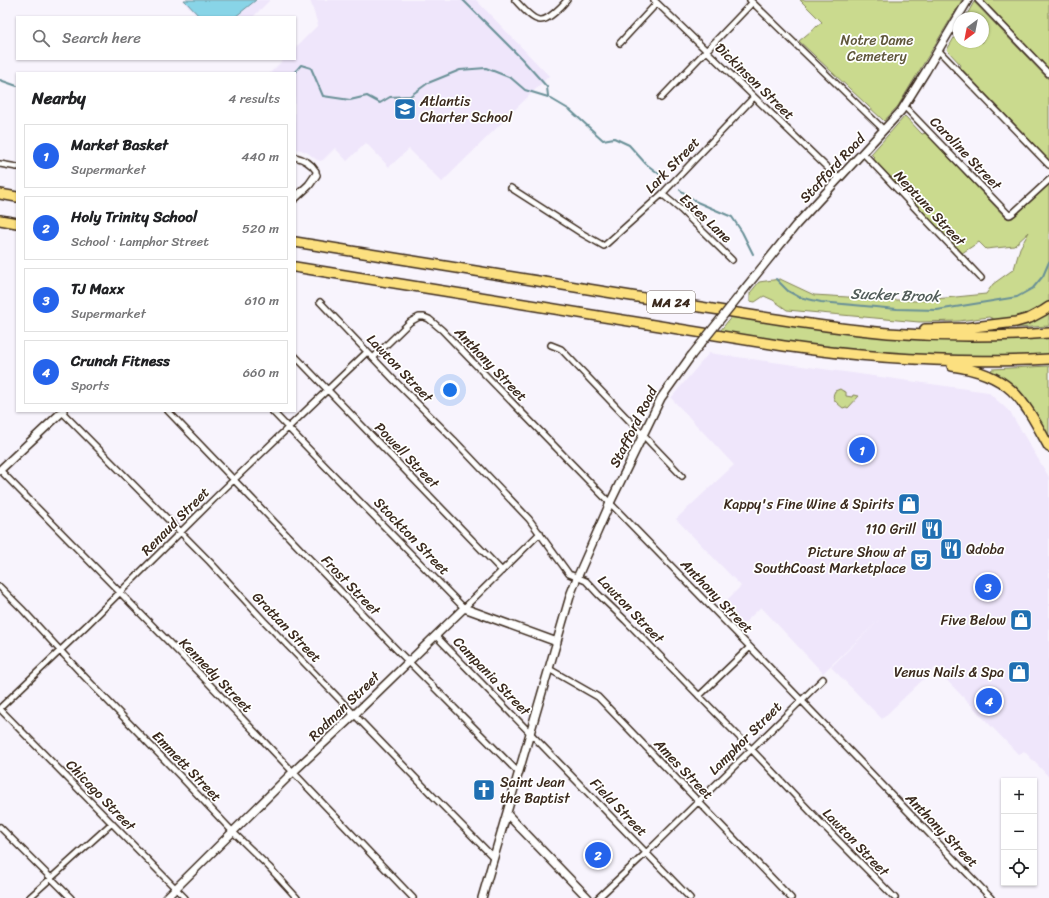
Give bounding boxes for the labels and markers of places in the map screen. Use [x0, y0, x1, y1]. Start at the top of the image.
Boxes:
place label: Atlantis Charter School [419, 89, 513, 130]
school or university icon: Atlantis Charter School [392, 96, 418, 122]
pin: 1 [849, 435, 875, 465]
shop icon: Kappy's Fine Wine & Spirits [896, 491, 922, 517]
place label: Kappy's Fine Wine & Spirits [724, 492, 895, 517]
restaurant icon: 110 Grill [919, 516, 945, 542]
place label: 110 Grill [865, 517, 917, 542]
restaurant icon: Qdoba [938, 536, 964, 562]
place label: Qdoba [966, 537, 1005, 562]
place label: Picture Show at SouthCoast Marketplace [754, 540, 907, 581]
theatre icon: Picture Show at SouthCoast Marketplace [908, 547, 934, 573]
pin: 3 [975, 572, 1001, 602]
shop icon: Five Below [1008, 607, 1034, 633]
place label: Five Below [941, 608, 1006, 633]
shop icon: Venus Nails & Spa [1006, 659, 1032, 685]
place label: Venus Nails & Spa [894, 660, 1004, 685]
pin: 4 [976, 686, 1002, 716]
place label: Saint Jean the Baptist [500, 770, 571, 811]
church icon: Saint Jean the Baptist [471, 777, 497, 803]
pin: 2 [585, 840, 611, 870]

